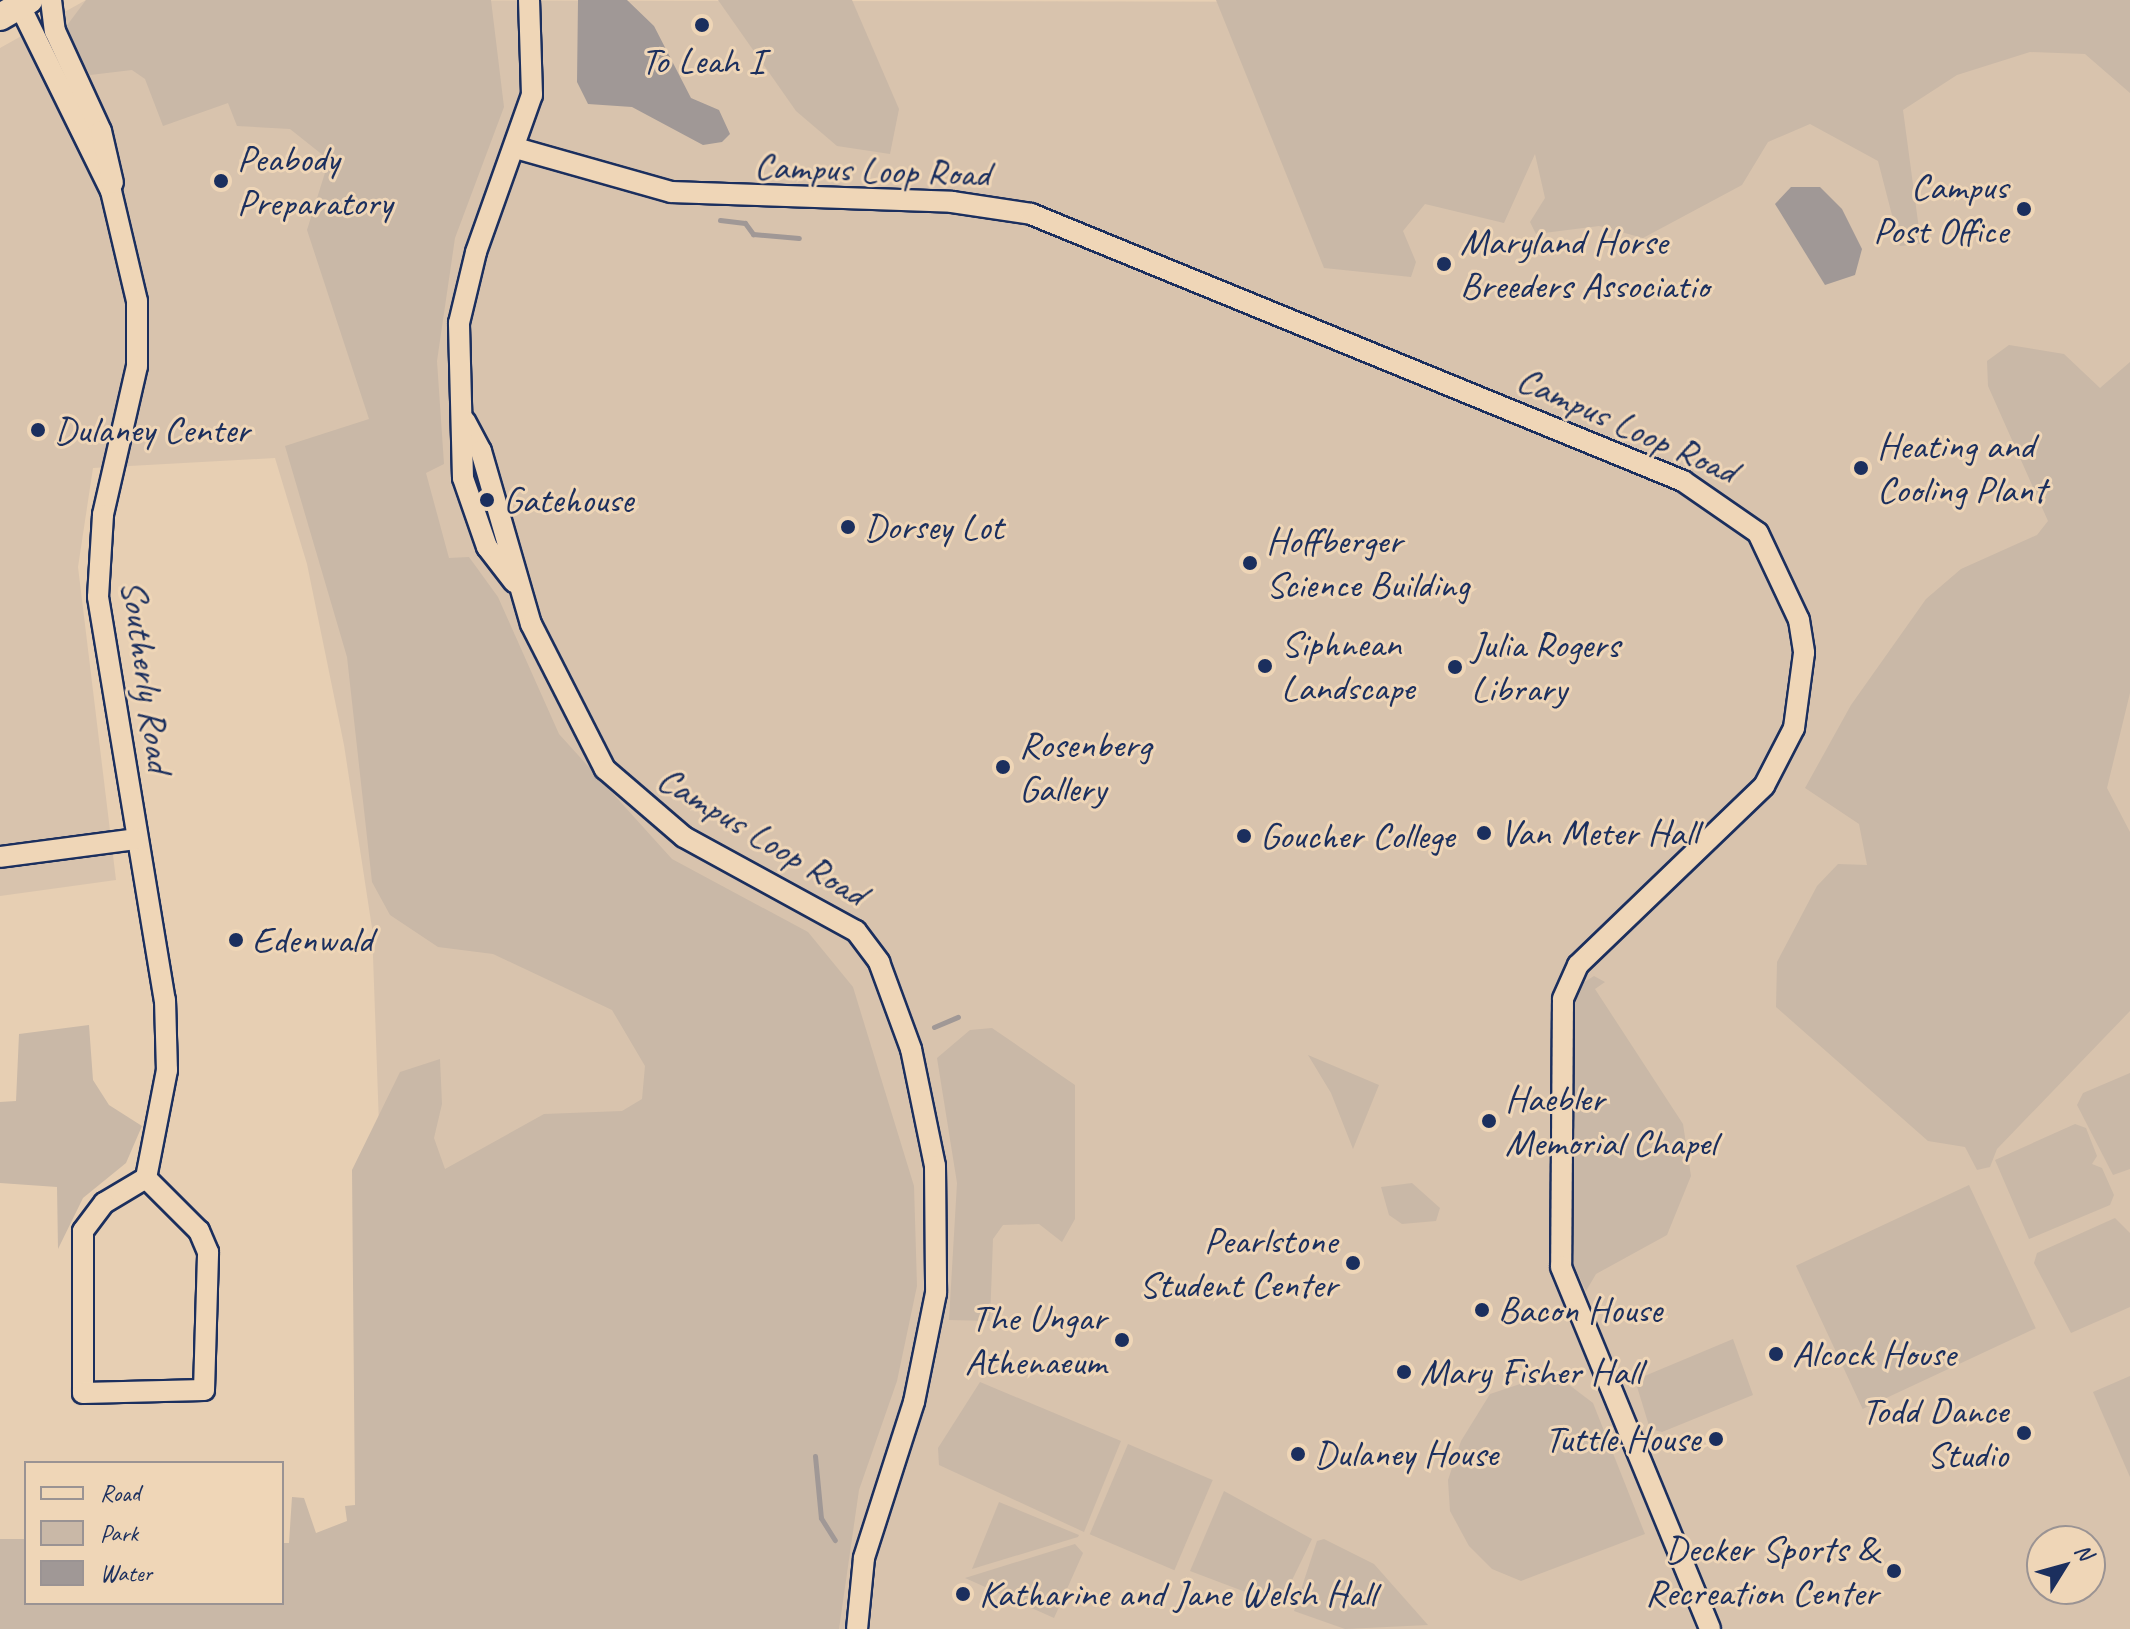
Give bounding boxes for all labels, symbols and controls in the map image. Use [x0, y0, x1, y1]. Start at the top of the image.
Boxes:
marker: To Leah I [693, 16, 711, 34]
place label: To Leah I [641, 38, 763, 84]
place label: Peabody Preparatory [237, 136, 392, 226]
street label: Campus Loop Road [753, 143, 991, 197]
place label: Campus Post Office [1874, 164, 2008, 254]
marker: Peabody Preparatory [212, 172, 230, 190]
marker: Campus Post Office [2015, 200, 2033, 218]
place label: Maryland Horse Breeders Associatio [1460, 219, 1709, 308]
marker: Maryland Horse Breeders Associatio [1435, 255, 1453, 273]
street label: Campus Loop Road [1510, 356, 1744, 494]
place label: Dulaney Center [54, 407, 250, 453]
marker: Dulaney Center [29, 421, 47, 439]
place label: Heating and Cooling Plant [1877, 423, 2046, 512]
marker: Heating and Cooling Plant [1852, 459, 1870, 477]
place label: Gatehouse [503, 477, 633, 523]
marker: Gatehouse [478, 491, 496, 509]
place label: Dorsey Lot [864, 504, 1003, 550]
marker: Dorsey Lot [839, 518, 857, 536]
place label: Hoffberger Science Building [1266, 518, 1469, 608]
marker: Hoffberger Science Building [1241, 554, 1259, 572]
street label: Southerly Road [111, 577, 183, 775]
place label: Siphnean Landscape [1281, 621, 1414, 710]
place label: Julia Rogers Library [1471, 622, 1621, 712]
marker: Siphnean Landscape [1256, 657, 1274, 675]
marker: Julia Rogers Library [1446, 658, 1464, 676]
place label: Rosenberg Gallery [1019, 722, 1151, 812]
street label: Campus Loop Road [649, 756, 875, 916]
marker: Rosenberg Gallery [994, 758, 1012, 776]
place label: Van Meter Hall [1500, 810, 1698, 856]
place label: Goucher College [1260, 813, 1454, 859]
marker: Van Meter Hall [1475, 824, 1493, 842]
marker: Goucher College [1235, 827, 1253, 845]
place label: Edenwald [252, 917, 373, 963]
marker: Edenwald [227, 931, 245, 949]
place label: Haebler Memorial Chapel [1505, 1076, 1718, 1166]
marker: Haebler Memorial Chapel [1480, 1112, 1498, 1130]
place label: Pearlstone Student Center [1139, 1218, 1337, 1308]
marker: Pearlstone Student Center [1344, 1254, 1362, 1272]
place label: Bacon House [1498, 1287, 1662, 1333]
place label: The Ungar Athenaeum [965, 1295, 1106, 1384]
marker: Bacon House [1473, 1301, 1491, 1319]
marker: The Ungar Athenaeum [1113, 1331, 1131, 1349]
place label: Alcock House [1792, 1331, 1956, 1377]
marker: Alcock House [1767, 1345, 1785, 1363]
place label: Mary Fisher Hall [1420, 1349, 1641, 1395]
marker: Mary Fisher Hall [1395, 1363, 1413, 1381]
place label: Todd Dance Studio [1860, 1388, 2008, 1478]
place label: Tuttle House [1545, 1416, 1700, 1462]
marker: Todd Dance Studio [2015, 1424, 2033, 1442]
marker: Tuttle House [1707, 1430, 1725, 1448]
place label: Dulaney House [1314, 1431, 1498, 1477]
marker: Dulaney House [1289, 1445, 1307, 1463]
legend [24, 1461, 284, 1605]
text: Road [100, 1478, 140, 1508]
text: Park [100, 1518, 138, 1548]
north arrow [2026, 1525, 2106, 1605]
place label: Decker Sports & Recreation Center [1645, 1526, 1878, 1616]
text: N [2068, 1538, 2099, 1566]
text: Water [100, 1558, 152, 1588]
marker: Decker Sports & Recreation Center [1885, 1562, 1903, 1580]
place label: Katharine and Jane Welsh Hall [979, 1571, 1379, 1617]
marker: Katharine and Jane Welsh Hall [954, 1585, 972, 1603]

